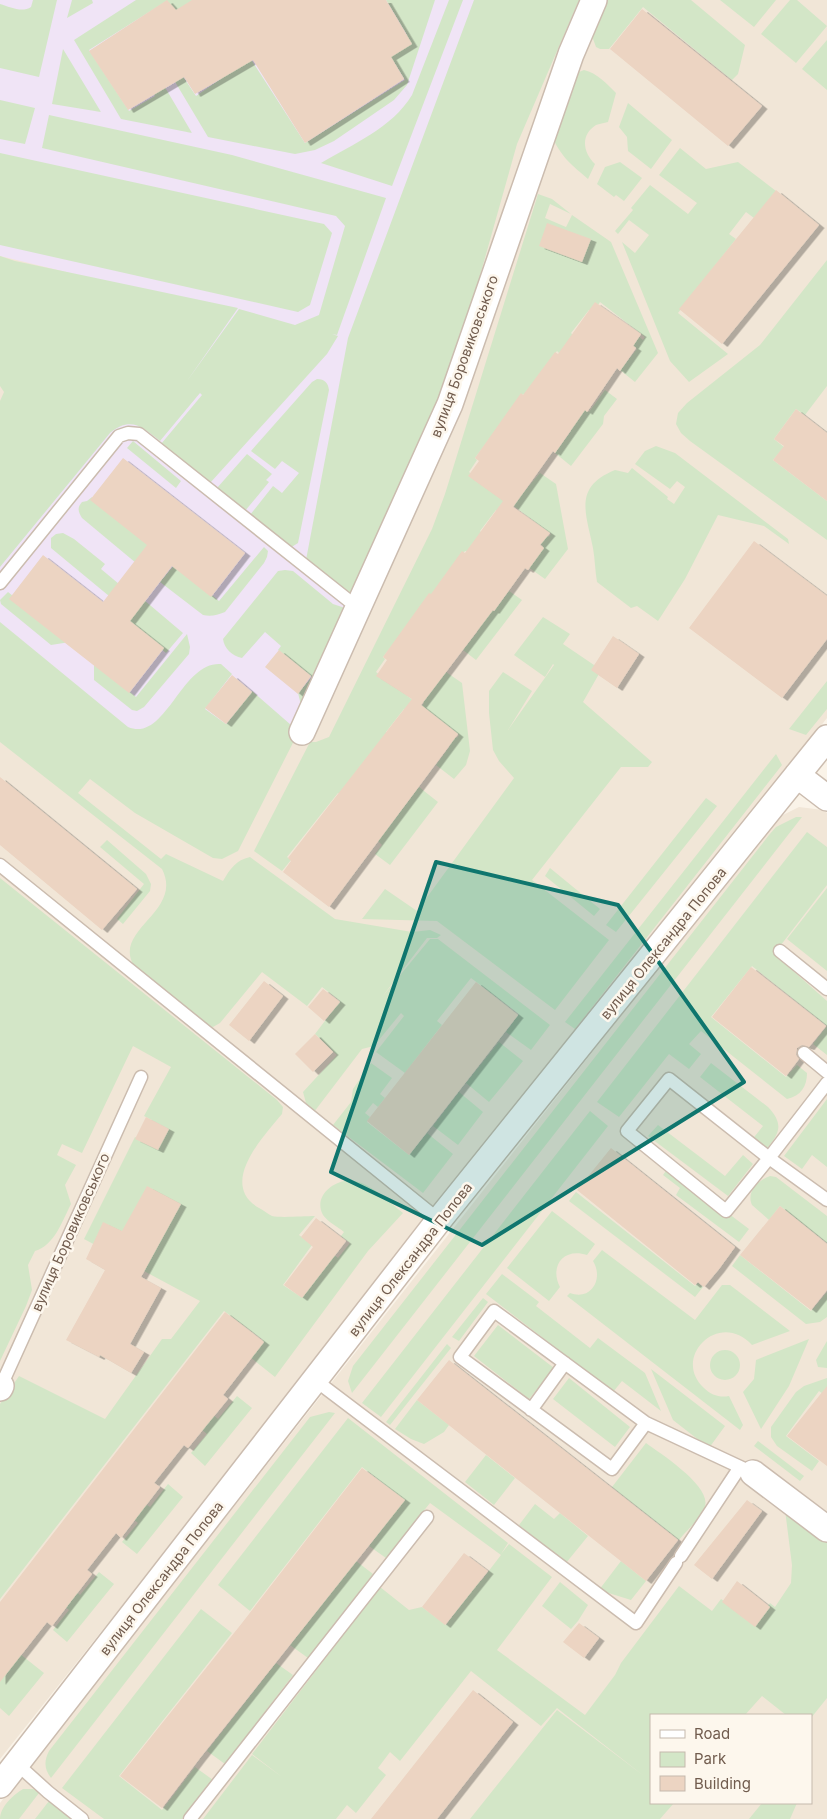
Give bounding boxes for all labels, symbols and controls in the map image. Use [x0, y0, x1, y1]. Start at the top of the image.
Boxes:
street label: вулиця Боровиковського [427, 273, 501, 439]
street label: вулиця Олександра Попова [596, 864, 730, 1022]
street label: вулиця Боровиковського [27, 1150, 113, 1314]
street label: вулиця Олександра Попова [345, 1179, 475, 1339]
street label: вулиця Олександра Попова [96, 1498, 226, 1658]
legend [650, 1714, 812, 1804]
text: Road [694, 1724, 730, 1743]
text: Park [694, 1749, 727, 1768]
text: Building [694, 1774, 751, 1793]

